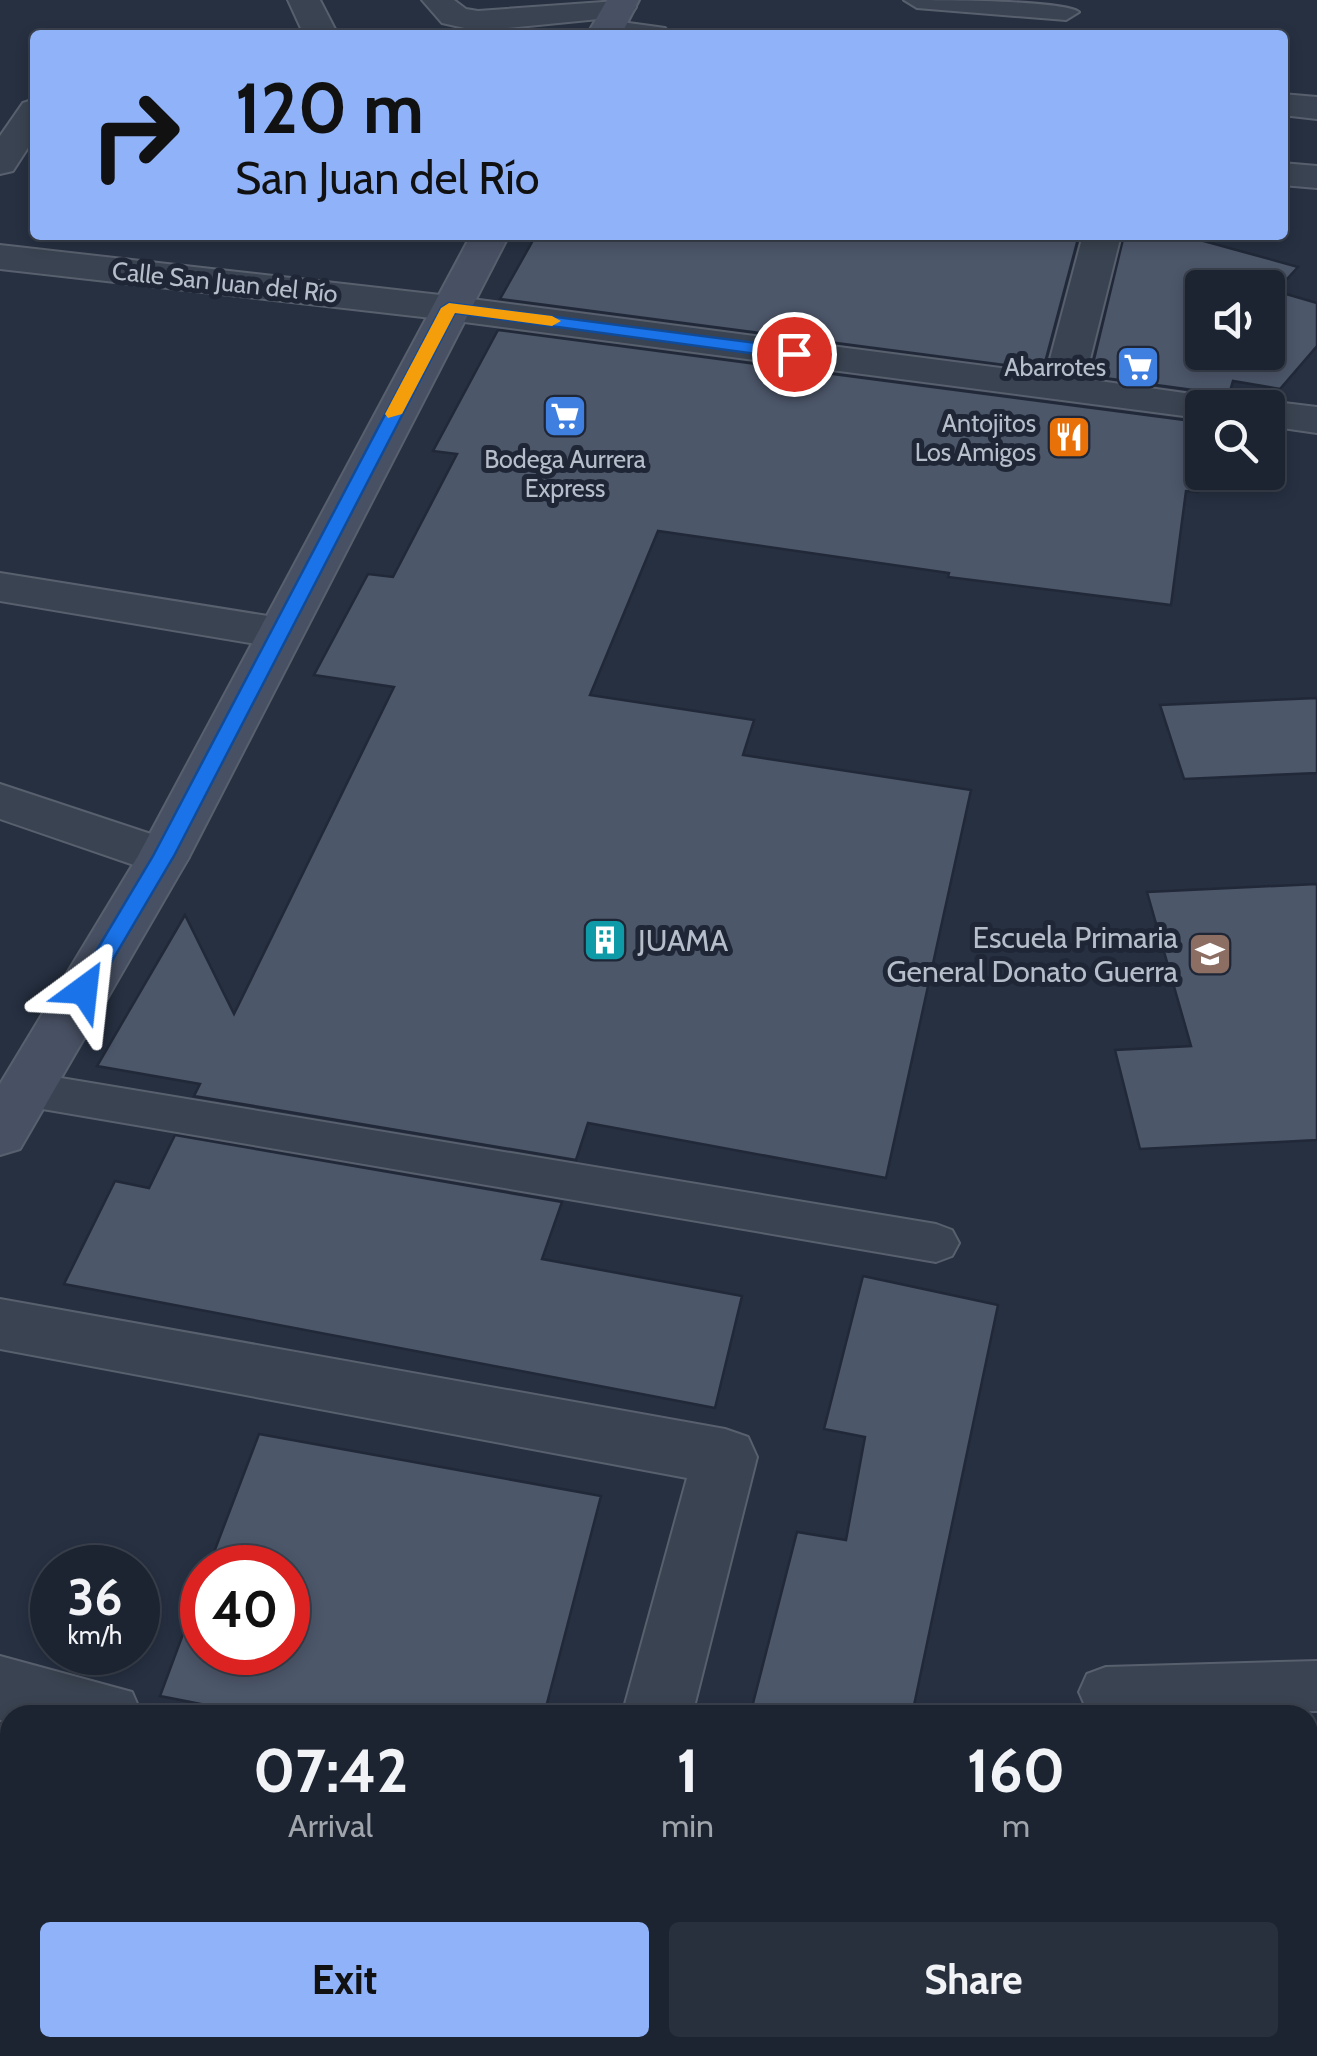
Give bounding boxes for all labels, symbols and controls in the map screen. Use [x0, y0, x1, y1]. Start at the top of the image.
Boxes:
text: 120 m [235, 65, 424, 151]
icon: right [70, 70, 200, 200]
text: San Juan del Río [235, 151, 539, 205]
street label: Calle San Juan del Río [111, 255, 339, 309]
map controls [1185, 270, 1285, 490]
button: sound [1185, 270, 1285, 370]
pin [752, 312, 837, 397]
icon: arrive [767, 327, 822, 382]
supermarket icon: Abarrotes [1115, 344, 1161, 390]
place label: Abarrotes [1004, 352, 1106, 382]
button: search [1185, 390, 1285, 490]
supermarket icon: Bodega Aurrera Express [542, 393, 588, 439]
place label: Antojitos Los Amigos [915, 408, 1036, 467]
restaurant icon: Antojitos Los Amigos [1046, 414, 1092, 460]
place label: Bodega Aurrera Express [484, 444, 646, 503]
building icon: JUAMA [582, 917, 628, 963]
place label: Escuela Primaria General Donato Guerra [887, 919, 1179, 990]
place label: JUAMA [637, 922, 729, 959]
school or university icon: Escuela Primaria General Donato Guerra [1187, 931, 1233, 977]
position arrow [32, 938, 136, 1042]
speed limit sign: 40 [180, 1545, 310, 1675]
text: 36 [67, 1567, 123, 1628]
text: km/h [68, 1620, 122, 1650]
text: 07:42 [253, 1734, 408, 1807]
text: 1 [676, 1734, 699, 1807]
text: 160 [967, 1734, 1065, 1807]
text: Arrival [288, 1806, 373, 1845]
text: min [661, 1806, 714, 1845]
text: m [1002, 1806, 1030, 1845]
button: Exit [40, 1922, 649, 2037]
button: Share [669, 1922, 1278, 2037]

